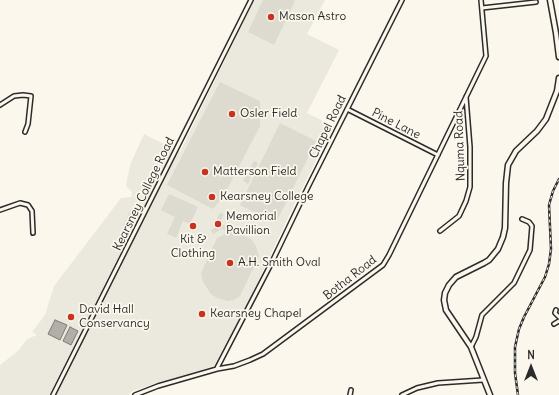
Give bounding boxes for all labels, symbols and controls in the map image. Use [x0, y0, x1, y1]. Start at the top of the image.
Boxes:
place label: Mason Astro [279, 10, 346, 24]
marker: Mason Astro [266, 12, 276, 22]
street label: Chapel Road [306, 93, 350, 161]
street label: Pine Lane [369, 106, 423, 142]
place label: Osler Field [240, 107, 297, 121]
marker: Osler Field [227, 109, 237, 119]
street label: Nquma Road [452, 111, 468, 181]
street label: Kearsney College Road [110, 135, 178, 253]
place label: Matterson Field [213, 165, 297, 179]
marker: Matterson Field [200, 167, 210, 177]
place label: Kearsney College [220, 190, 313, 204]
marker: Kearsney College [207, 192, 217, 202]
place label: Memorial Pavillion [226, 210, 277, 238]
marker: Memorial Pavillion [213, 219, 223, 229]
marker: Kit & Clothing [188, 221, 198, 231]
place label: Kit & Clothing [171, 233, 215, 261]
street label: Botha Road [321, 253, 379, 303]
place label: A.H. Smith Oval [238, 256, 320, 270]
marker: A.H. Smith Oval [225, 258, 235, 268]
place label: David Hall Conservancy [79, 303, 150, 331]
place label: Kearsney Chapel [210, 307, 302, 321]
marker: Kearsney Chapel [197, 309, 207, 319]
marker: David Hall Conservancy [66, 312, 76, 322]
north arrow [511, 347, 551, 387]
text: N [527, 348, 535, 362]

